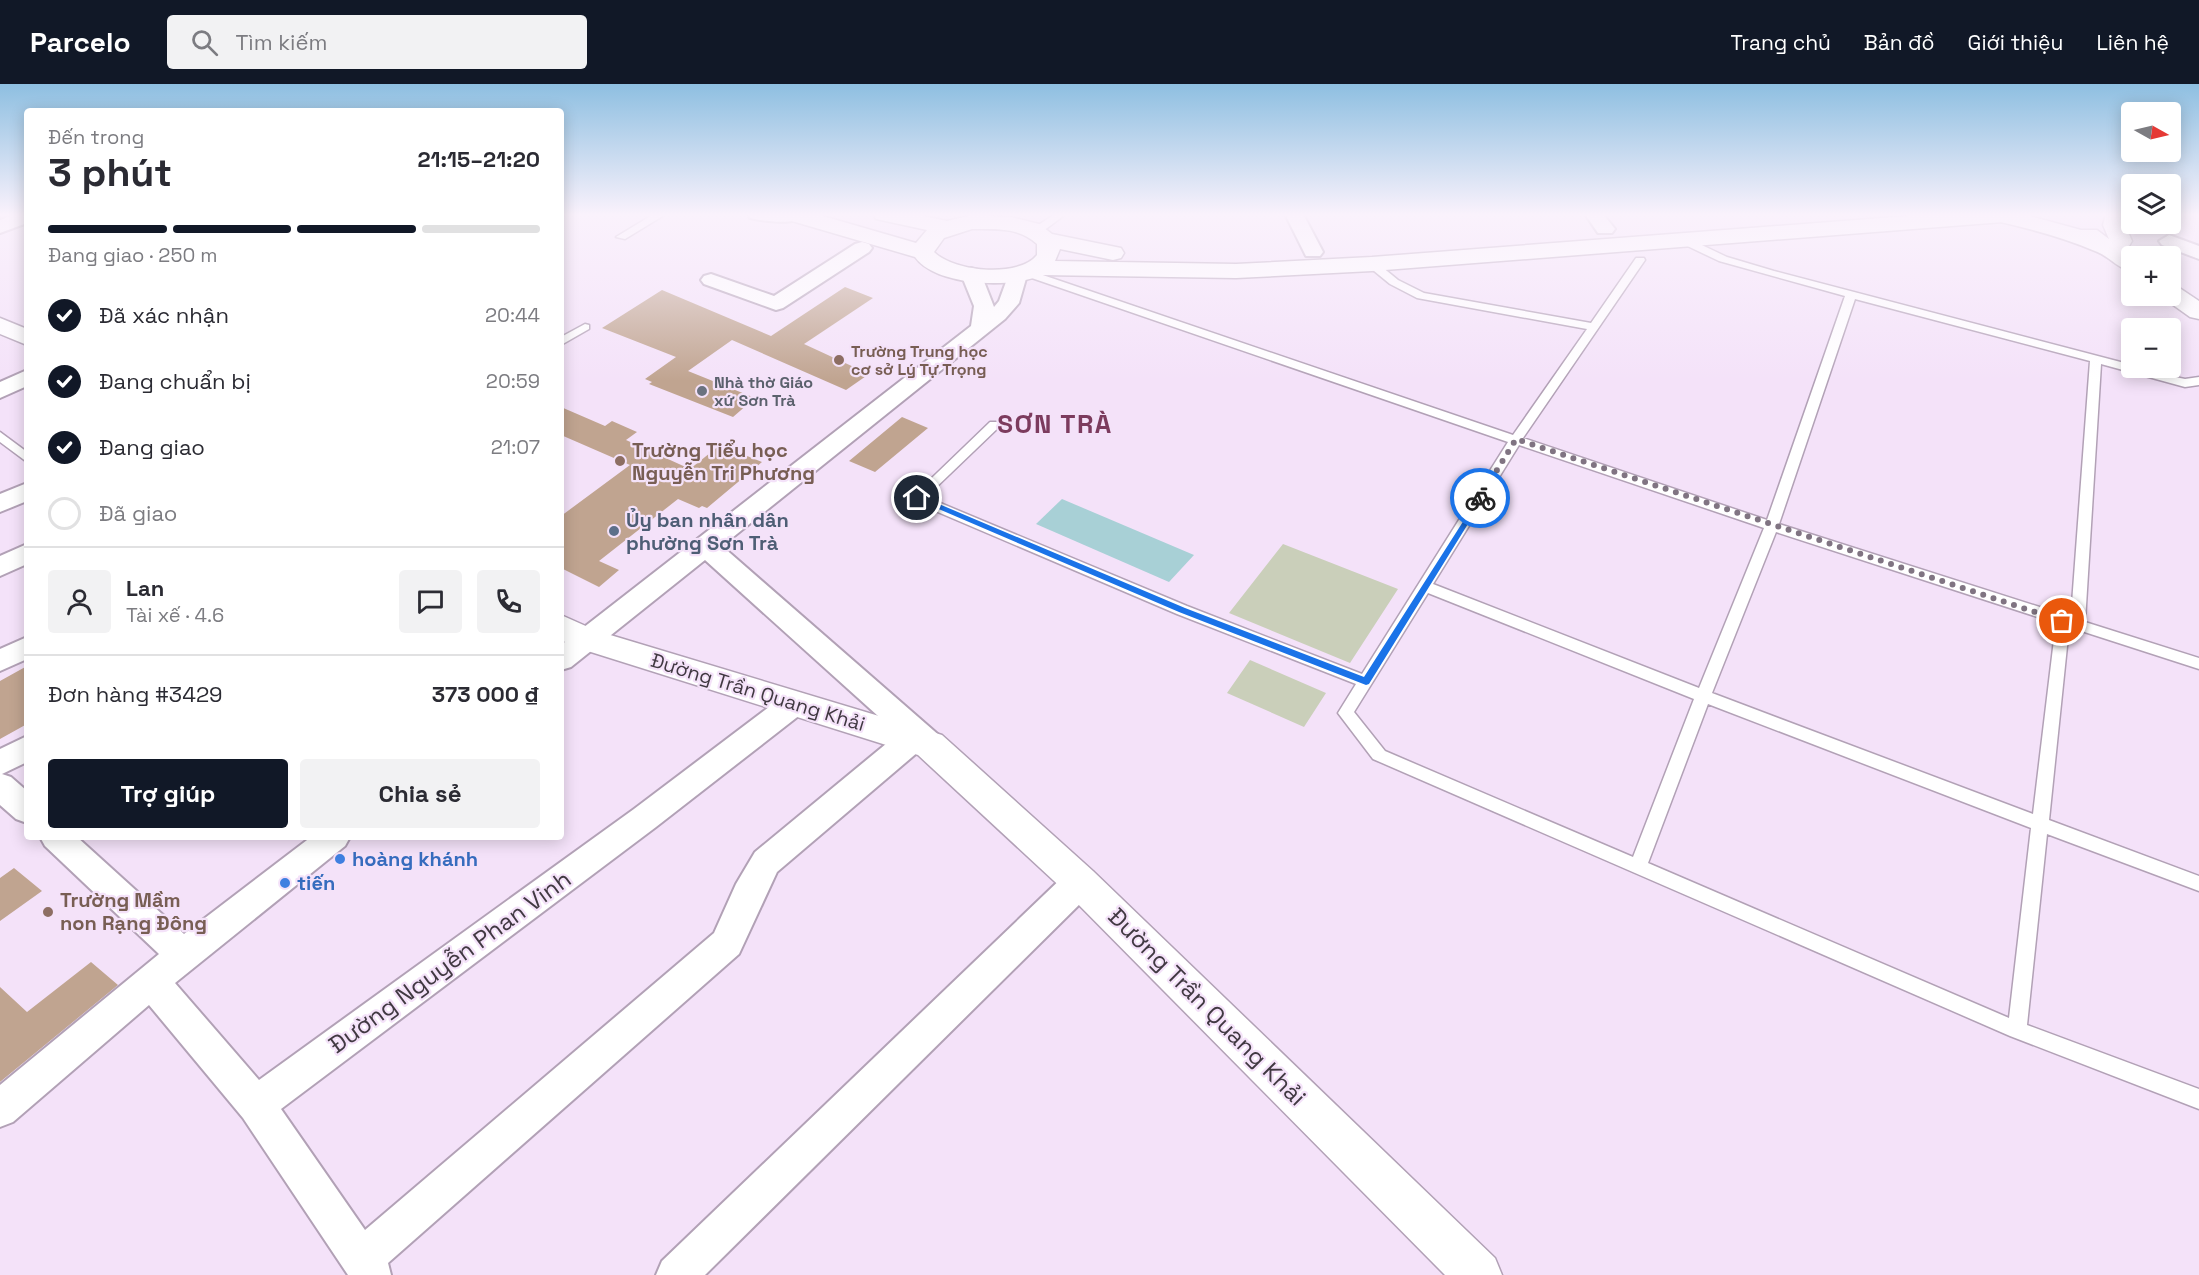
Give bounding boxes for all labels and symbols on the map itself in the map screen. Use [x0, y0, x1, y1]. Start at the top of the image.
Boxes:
north arrow [2121, 102, 2181, 162]
place label: Trường Trung học cơ sở Lý Tự Trọng [851, 341, 988, 380]
marker: Trường Trung học cơ sở Lý Tự Trọng [832, 353, 846, 367]
place label: Nhà thờ Giáo xứ Sơn Trà [714, 372, 813, 411]
marker: Nhà thờ Giáo xứ Sơn Trà [695, 384, 709, 398]
district label: SƠN TRÀ [997, 407, 1113, 441]
place label: Trường Tiểu học Nguyễn Tri Phương [632, 437, 815, 486]
marker: Trường Tiểu học Nguyễn Tri Phương [613, 454, 627, 468]
courier [1450, 468, 1510, 528]
pin [891, 472, 942, 523]
place label: Ủy ban nhân dân phường Sơn Trà [626, 507, 789, 556]
marker: Ủy ban nhân dân phường Sơn Trà [607, 524, 621, 538]
pin [2036, 595, 2087, 646]
street label: Đường Trần Quang Khải [648, 647, 868, 737]
place label: hoàng khánh [352, 846, 478, 872]
marker: hoàng khánh [333, 852, 347, 866]
street label: Đường Nguyễn Phan Vinh [322, 863, 577, 1060]
place label: tiến [297, 870, 335, 896]
marker: tiến [278, 876, 292, 890]
place label: Trường Mầm non Rạng Đông [60, 887, 207, 936]
street label: Đường Trần Quang Khải [1102, 901, 1313, 1112]
marker: Trường Mầm non Rạng Đông [41, 905, 55, 919]

